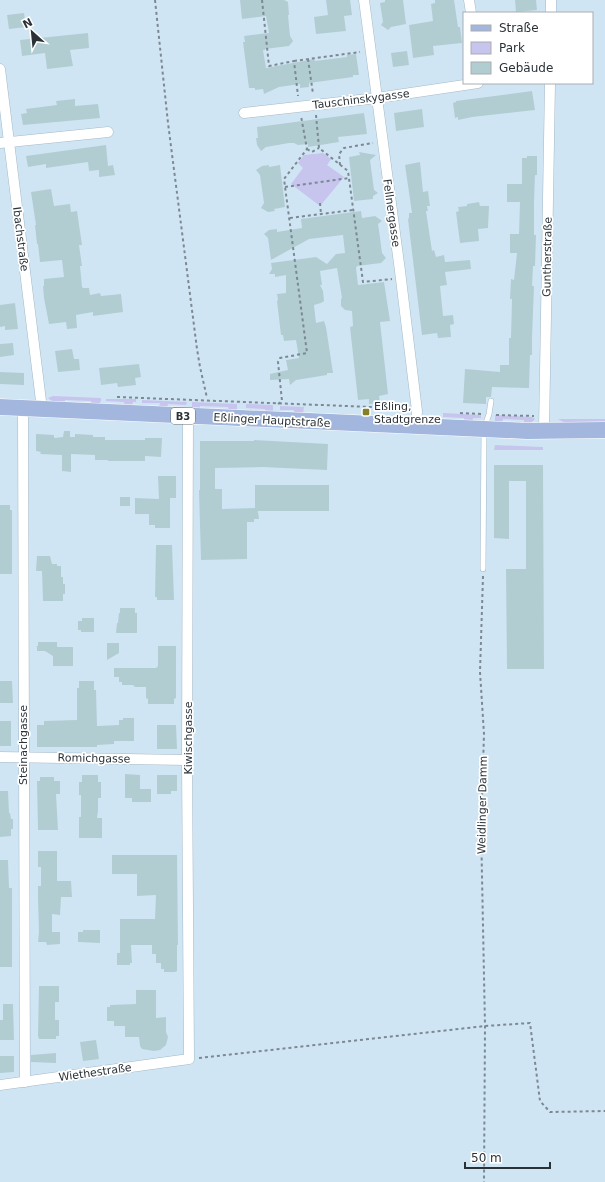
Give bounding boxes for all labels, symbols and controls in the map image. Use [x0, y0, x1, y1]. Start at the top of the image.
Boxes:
north arrow [12, 12, 52, 52]
legend [463, 12, 593, 84]
text: N [21, 16, 35, 31]
text: Straße [499, 21, 539, 35]
text: Park [499, 41, 525, 55]
text: Gebäude [499, 61, 553, 75]
street label: Tauschinskygasse [311, 87, 410, 112]
street label: Fellnergasse [380, 178, 403, 248]
street label: Ibachstraße [10, 206, 31, 272]
street label: Guntherstraße [540, 217, 555, 297]
place label: Eßling, Stadtgrenze [374, 400, 441, 426]
marker: Eßling, Stadtgrenze [361, 407, 371, 417]
road number: B3 [171, 408, 195, 424]
street label: Eßlinger Hauptstraße [213, 411, 331, 430]
street label: Kiwischgasse [182, 701, 195, 775]
street label: Steinachgasse [17, 705, 30, 785]
street label: Romichgasse [58, 751, 131, 766]
street label: Weidlinger Damm [475, 756, 490, 854]
street label: Wiethestraße [58, 1061, 133, 1084]
scale bar [465, 1144, 550, 1170]
text: 50 m [471, 1151, 502, 1165]

